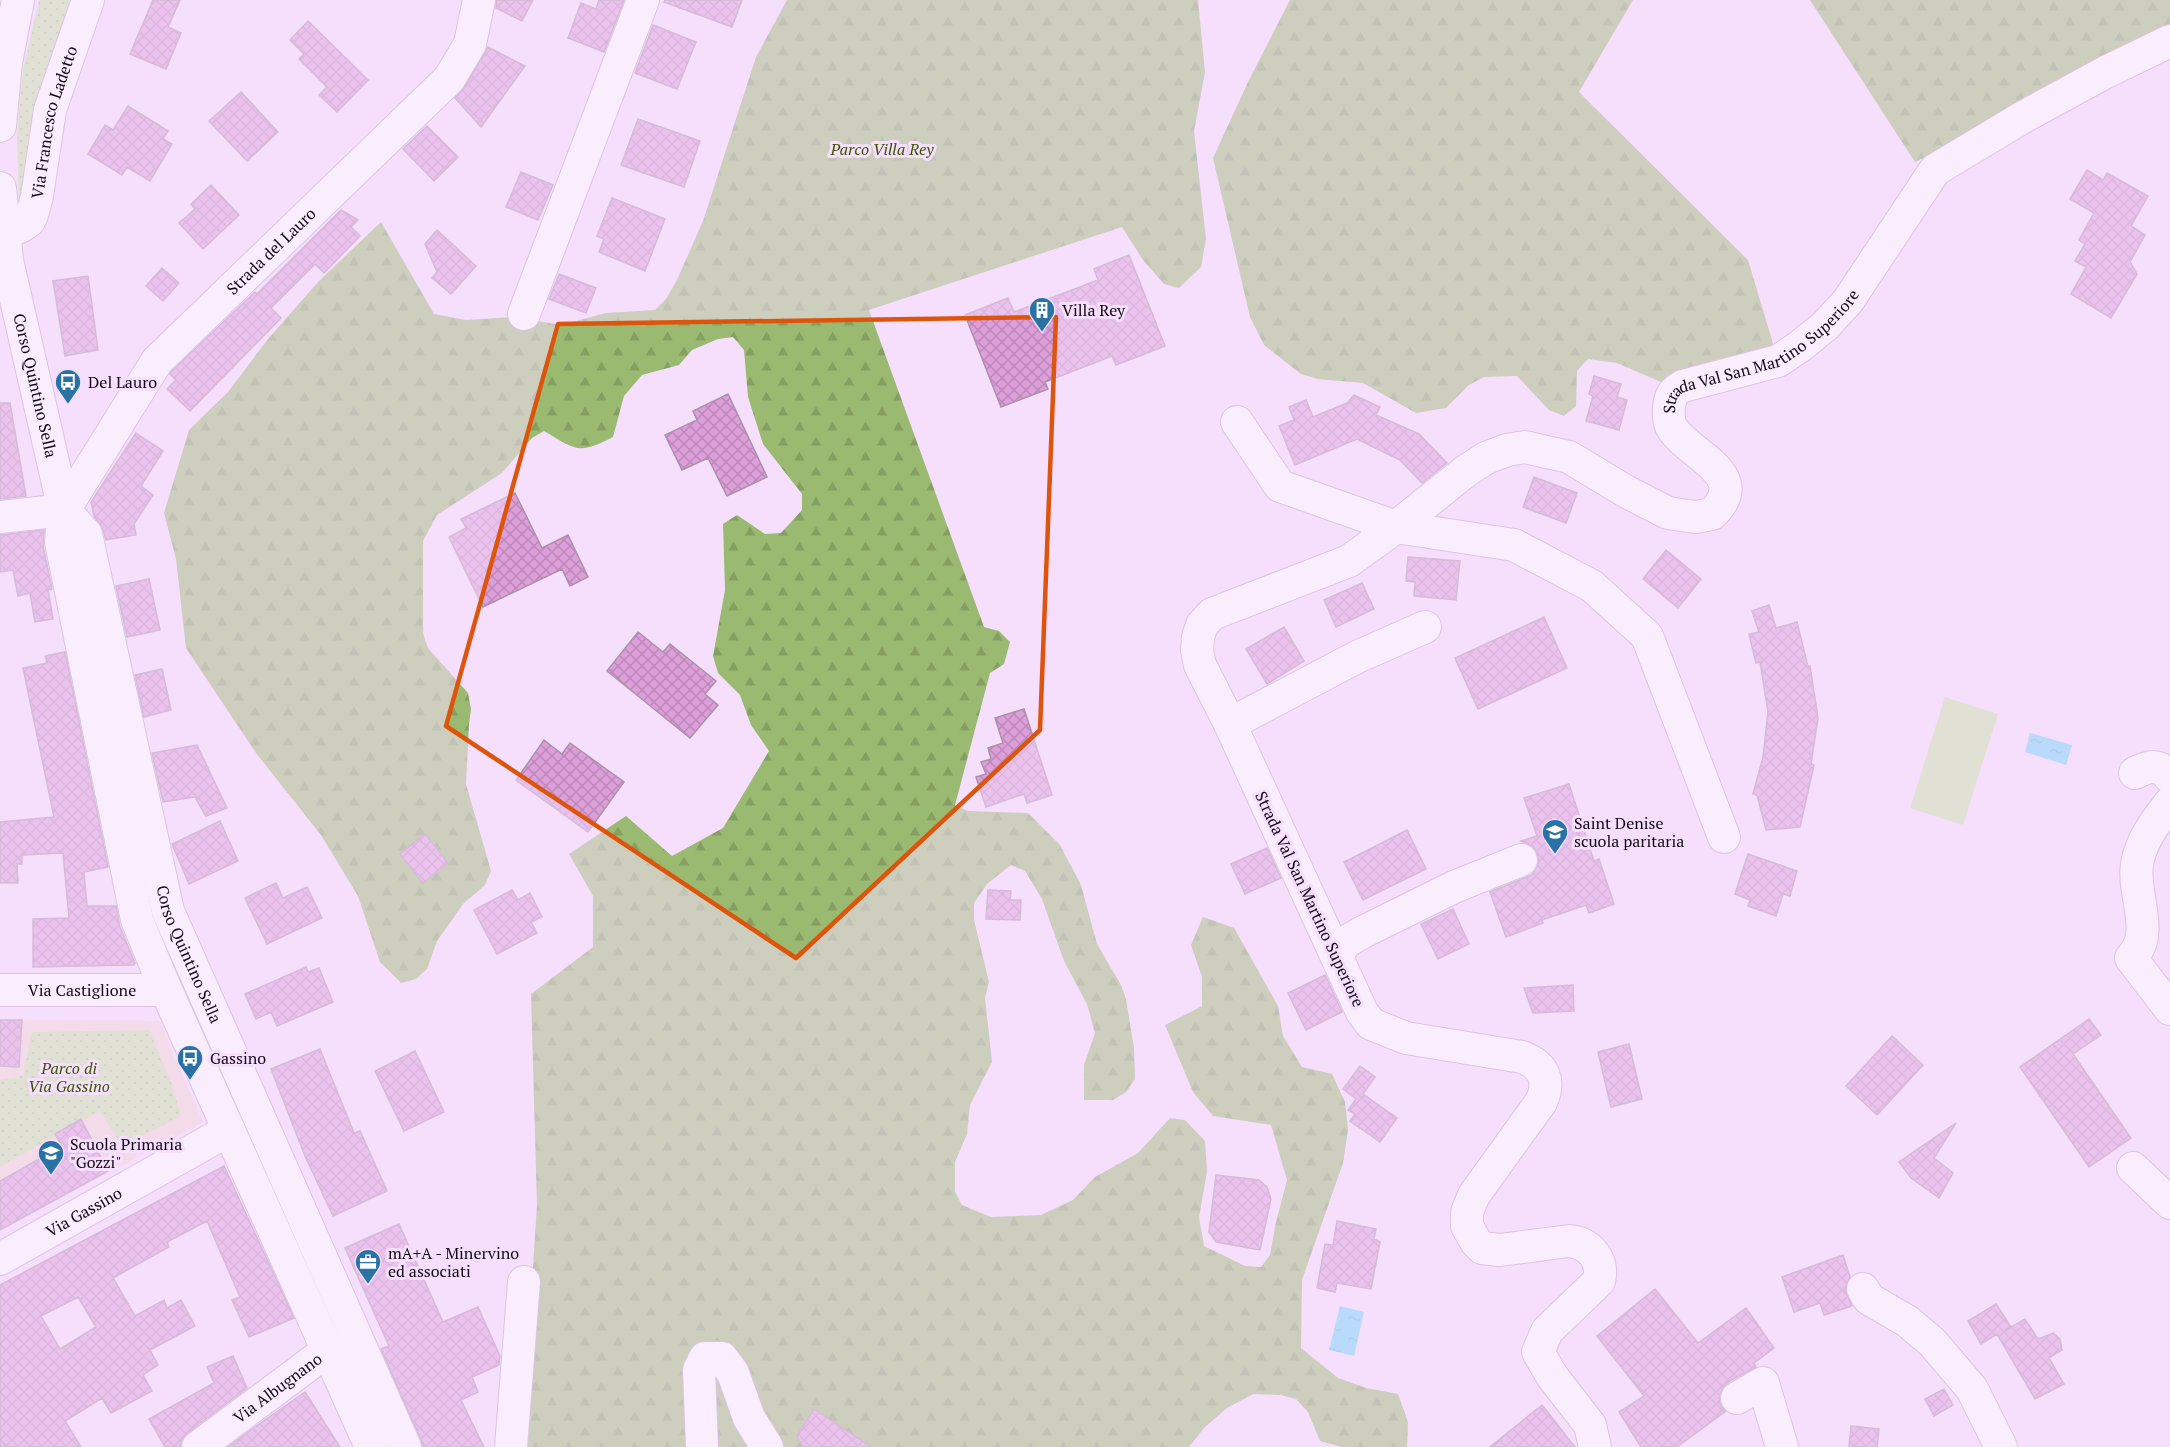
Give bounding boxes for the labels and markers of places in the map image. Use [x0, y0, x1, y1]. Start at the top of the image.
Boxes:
building icon: Villa Rey [1027, 295, 1057, 333]
place label: Villa Rey [1062, 299, 1126, 321]
bus stop icon: Del Lauro [53, 367, 83, 405]
place label: Del Lauro [88, 371, 157, 393]
place label: Saint Denise scuola paritaria [1574, 812, 1684, 852]
school or university icon: Saint Denise scuola paritaria [1540, 817, 1570, 855]
bus stop icon: Gassino [175, 1043, 205, 1081]
place label: Gassino [210, 1047, 266, 1069]
place label: Scuola Primaria "Gozzi" [70, 1133, 182, 1173]
school or university icon: Scuola Primaria "Gozzi" [36, 1138, 66, 1176]
place label: mA+A - Minervino ed associati [388, 1242, 519, 1282]
office icon: mA+A - Minervino ed associati [353, 1247, 383, 1285]

